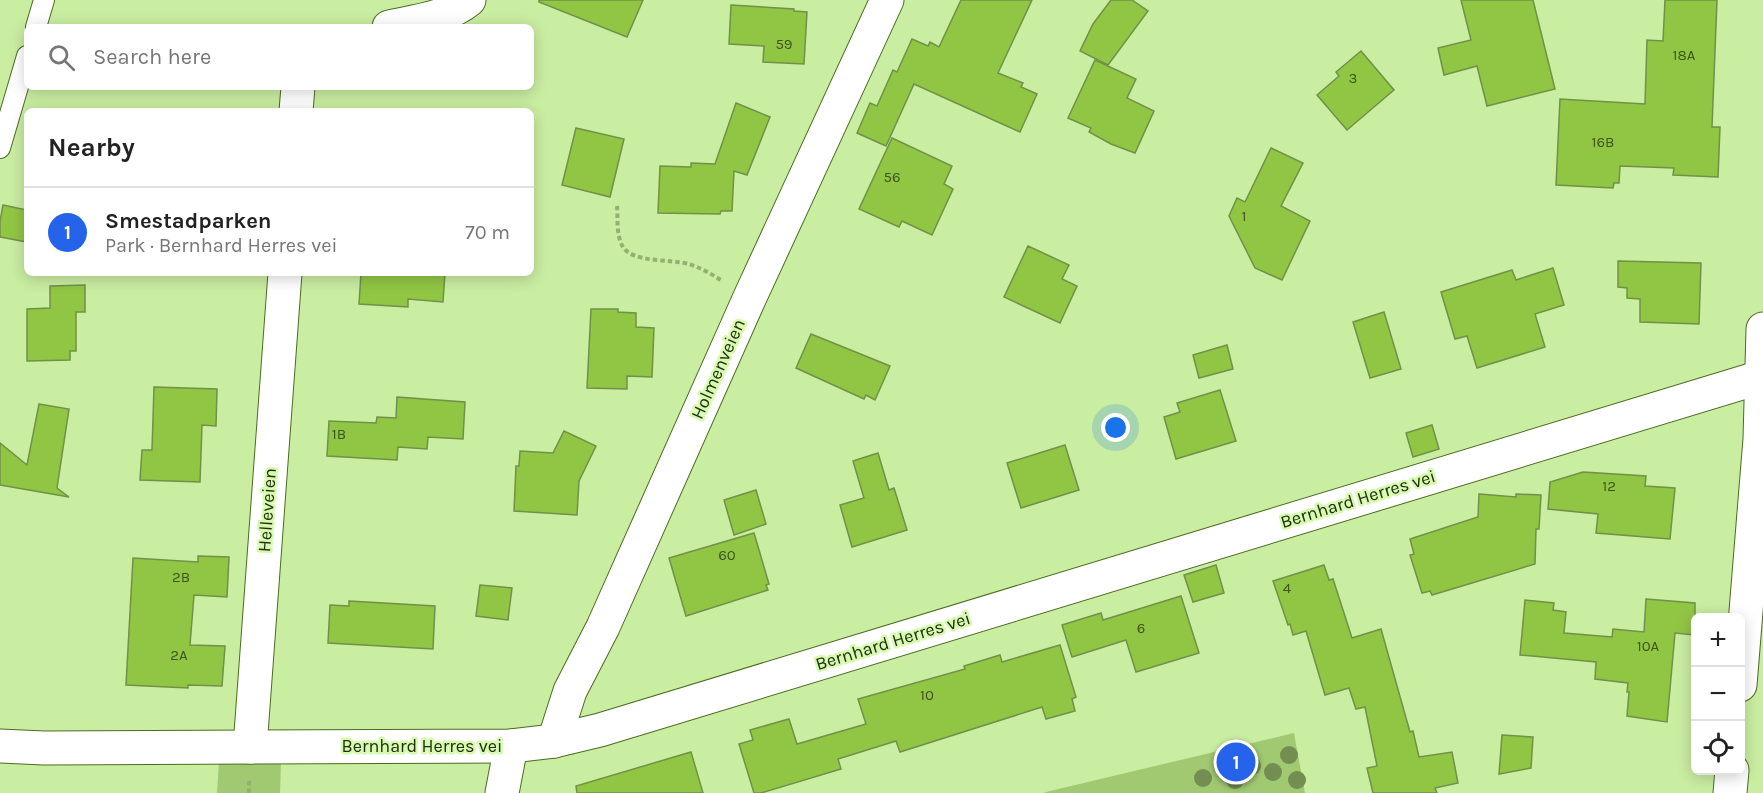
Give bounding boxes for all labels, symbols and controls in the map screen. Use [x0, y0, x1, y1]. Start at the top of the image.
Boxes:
search box [24, 24, 534, 90]
house number: 59 [775, 35, 793, 53]
icon: search [45, 41, 78, 74]
text: Search here [93, 44, 211, 70]
house number: 18A [1673, 46, 1696, 64]
house number: 3 [1349, 69, 1357, 87]
text: Nearby [48, 132, 135, 163]
house number: 16B [1592, 133, 1614, 151]
house number: 56 [883, 168, 901, 186]
house number: 1 [1242, 207, 1246, 225]
text: Smestadparken [105, 208, 272, 234]
text: 1 [64, 221, 71, 244]
text: 70 m [465, 221, 510, 244]
text: Park · Bernhard Herres vei [105, 234, 337, 257]
street label: Holmenveien [686, 315, 750, 423]
your location [1101, 413, 1130, 442]
house number: 1B [332, 425, 346, 443]
street label: Bernhard Herres vei [1278, 465, 1438, 533]
street label: Helleveien [253, 467, 281, 553]
house number: 12 [1602, 477, 1616, 495]
house number: 60 [718, 546, 736, 564]
house number: 2B [172, 568, 190, 586]
house number: 4 [1283, 579, 1292, 597]
street label: Bernhard Herres vei [813, 607, 973, 675]
map controls [1691, 613, 1745, 775]
button: + [1691, 613, 1745, 667]
house number: 6 [1137, 619, 1145, 637]
house number: 10A [1637, 637, 1660, 655]
house number: 2A [170, 646, 188, 664]
button: − [1691, 667, 1745, 721]
house number: 10 [920, 686, 934, 704]
button: locate [1691, 721, 1745, 775]
street label: Bernhard Herres vei [342, 735, 502, 757]
pin: 1 [1216, 740, 1256, 784]

